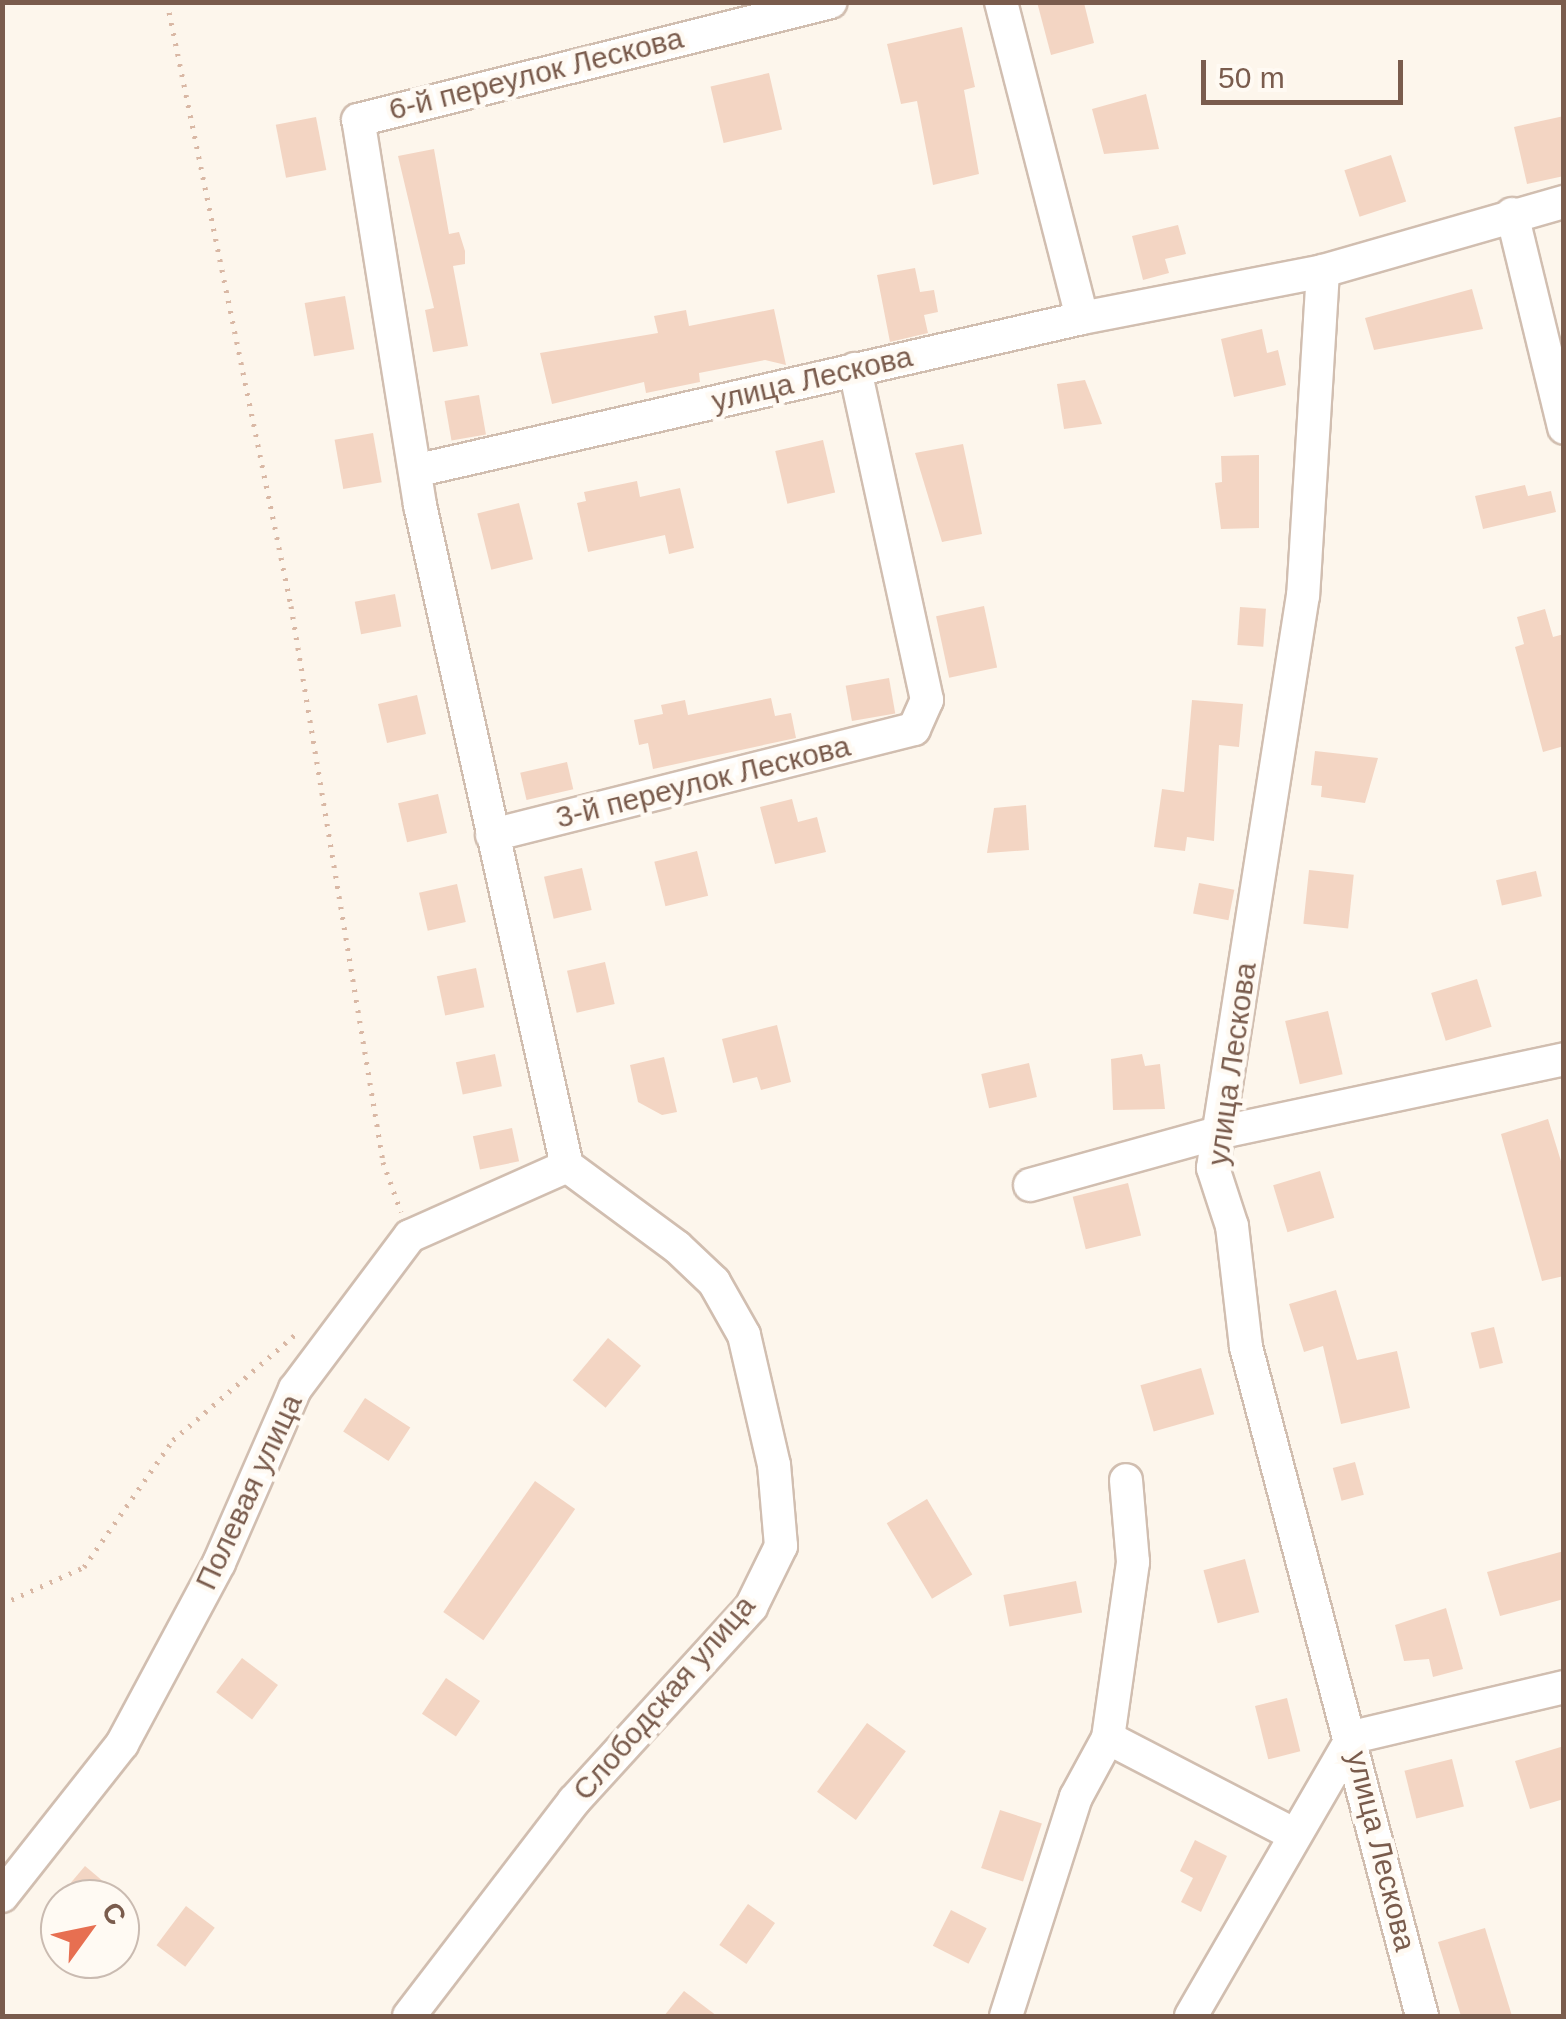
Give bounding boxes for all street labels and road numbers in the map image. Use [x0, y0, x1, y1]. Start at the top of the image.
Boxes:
street label: 6-й переулок Лескова [385, 20, 687, 128]
street label: улица Лескова [708, 338, 916, 420]
street label: 3-й переулок Лескова [552, 728, 854, 836]
street label: улица Лескова [1200, 960, 1264, 1168]
street label: Полевая улица [188, 1389, 310, 1595]
street label: Слободская улица [565, 1588, 763, 1808]
street label: улица Лескова [1339, 1747, 1423, 1955]

